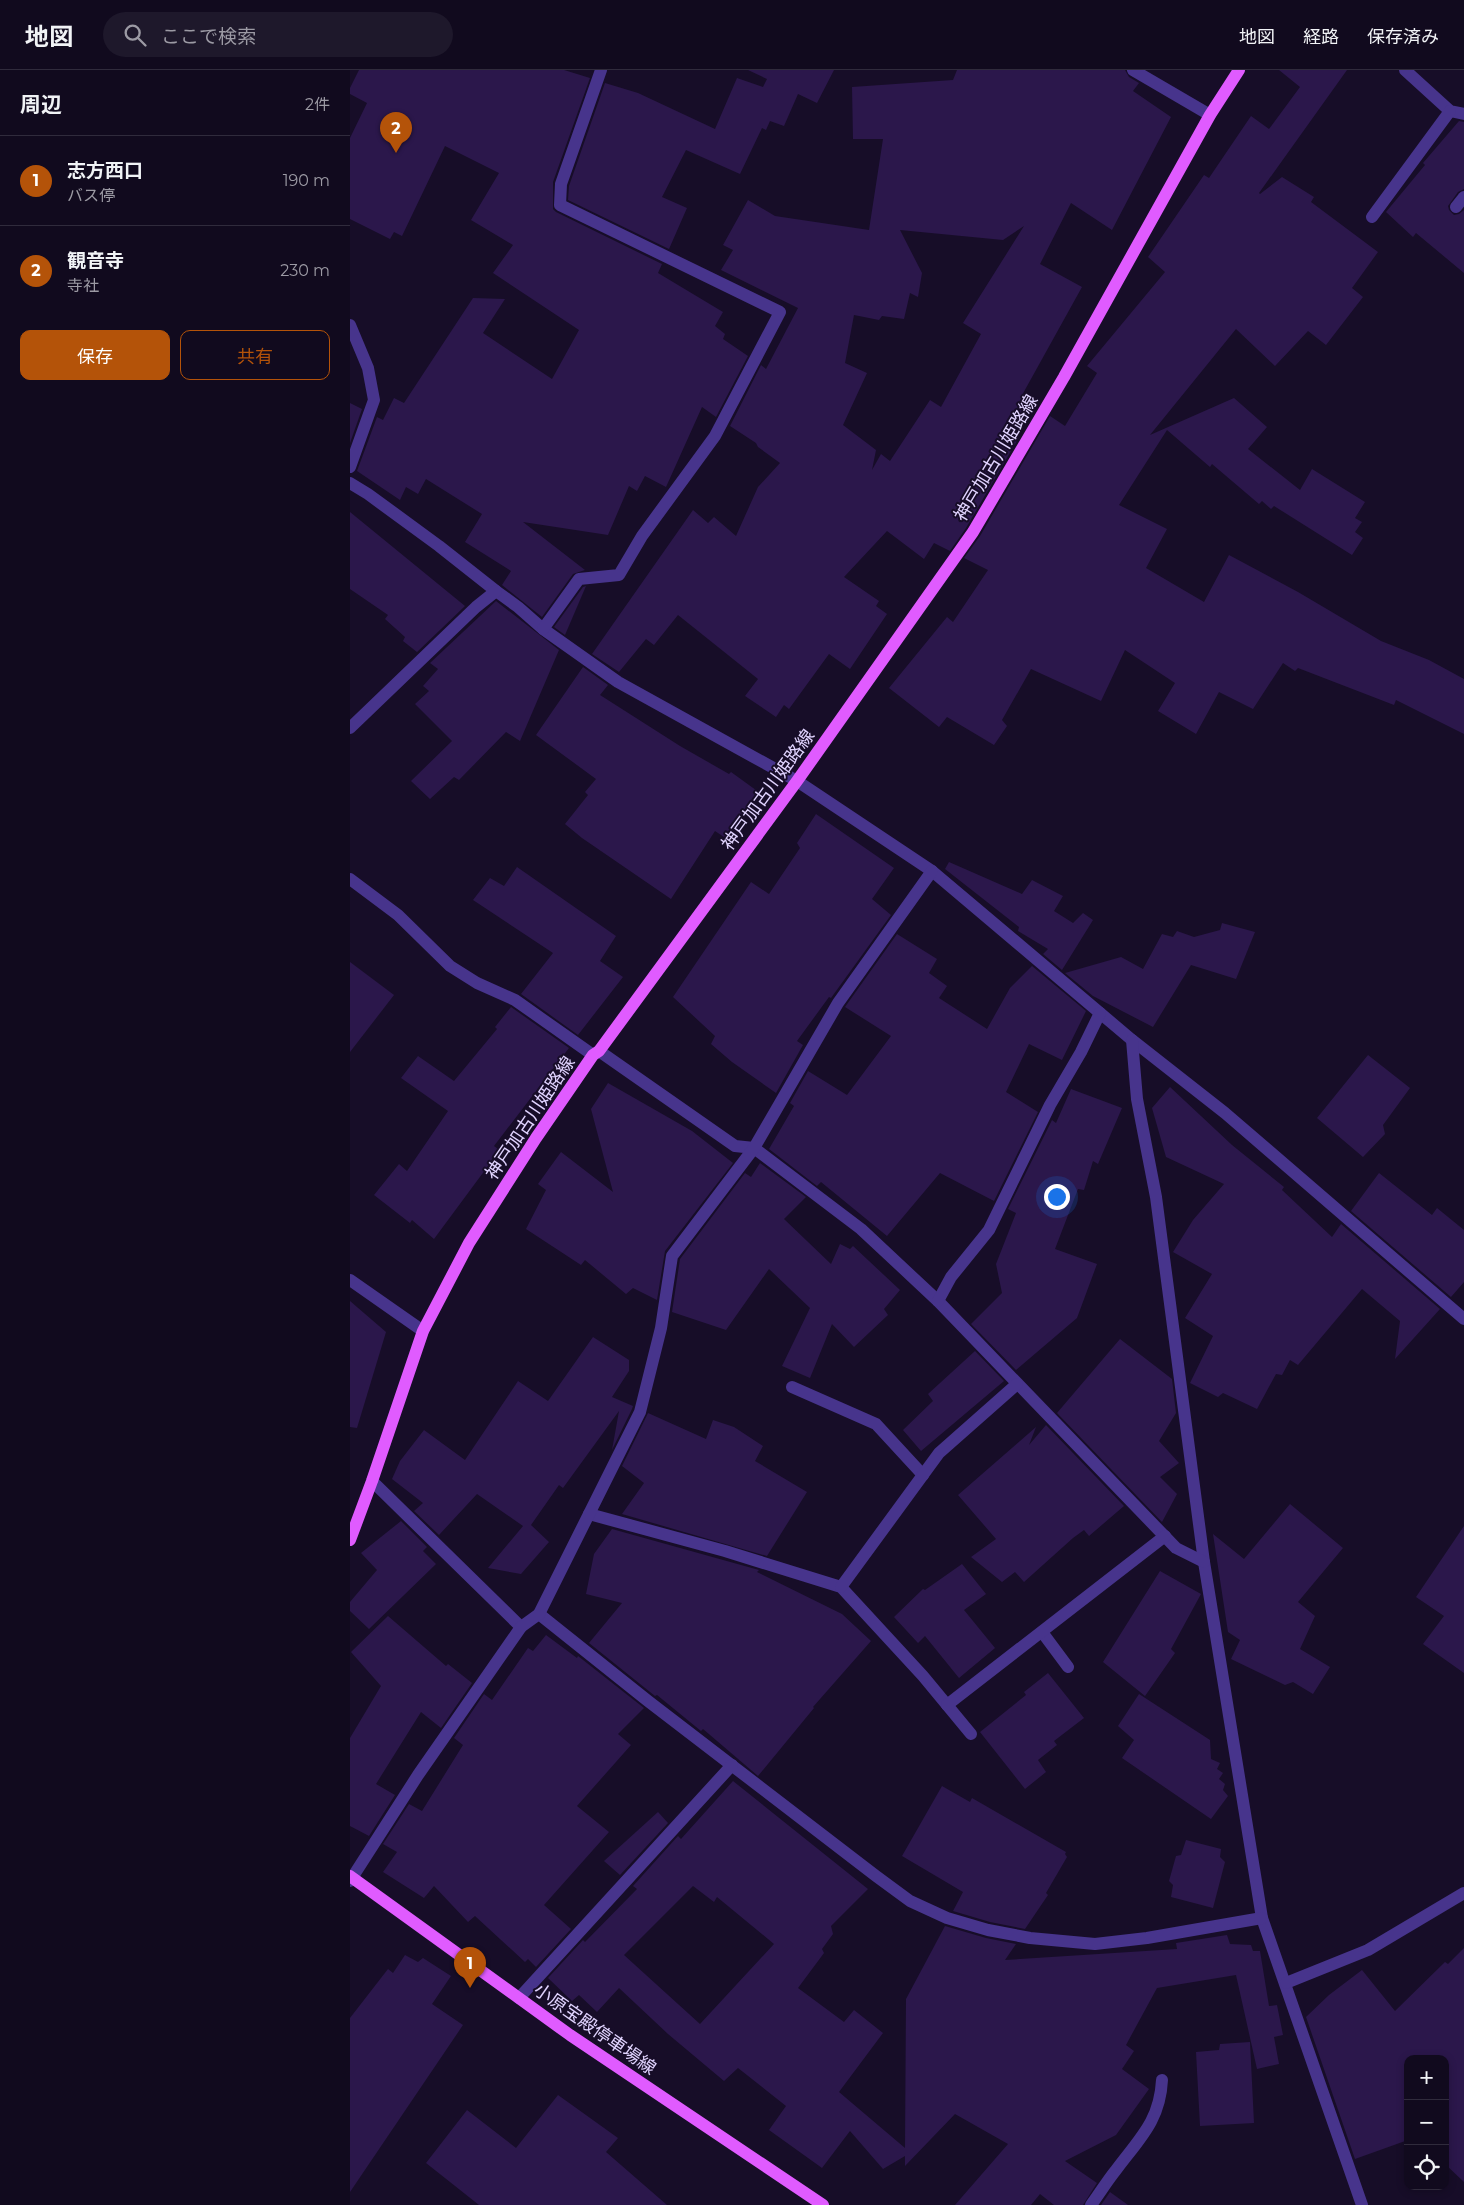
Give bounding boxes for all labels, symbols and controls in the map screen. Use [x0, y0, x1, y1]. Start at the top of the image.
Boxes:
search box [103, 12, 453, 57]
icon: search [121, 21, 149, 49]
text: 地図 [25, 22, 73, 51]
text: ここで検索 [161, 25, 256, 48]
text: 地図 [1239, 26, 1275, 48]
text: 経路 [1303, 26, 1339, 48]
text: 保存済み [1367, 26, 1439, 48]
text: 周辺 [20, 92, 62, 117]
text: 2件 [305, 95, 330, 114]
pin: 2 [380, 112, 412, 153]
text: 志方西口 [67, 159, 143, 182]
text: 1 [33, 171, 39, 190]
text: 190 m [283, 171, 330, 190]
text: バス停 [67, 186, 115, 205]
text: 観音寺 [67, 249, 124, 272]
text: 2 [31, 261, 41, 280]
text: 230 m [280, 261, 330, 280]
text: 寺社 [67, 276, 99, 295]
button: 保存 [20, 330, 170, 380]
button: 共有 [180, 330, 330, 380]
street label: 神戸加古川姫路線 [949, 391, 1043, 525]
street label: 神戸加古川姫路線 [717, 725, 819, 855]
street label: 神戸加古川姫路線 [481, 1052, 579, 1184]
your location [1044, 1184, 1070, 1210]
pin: 1 [454, 1947, 486, 1988]
street label: 小原宝殿停車場線 [530, 1979, 660, 2079]
map controls [1404, 2055, 1449, 2190]
button: + [1404, 2055, 1449, 2100]
button: − [1404, 2100, 1449, 2145]
button: locate [1404, 2145, 1449, 2190]

